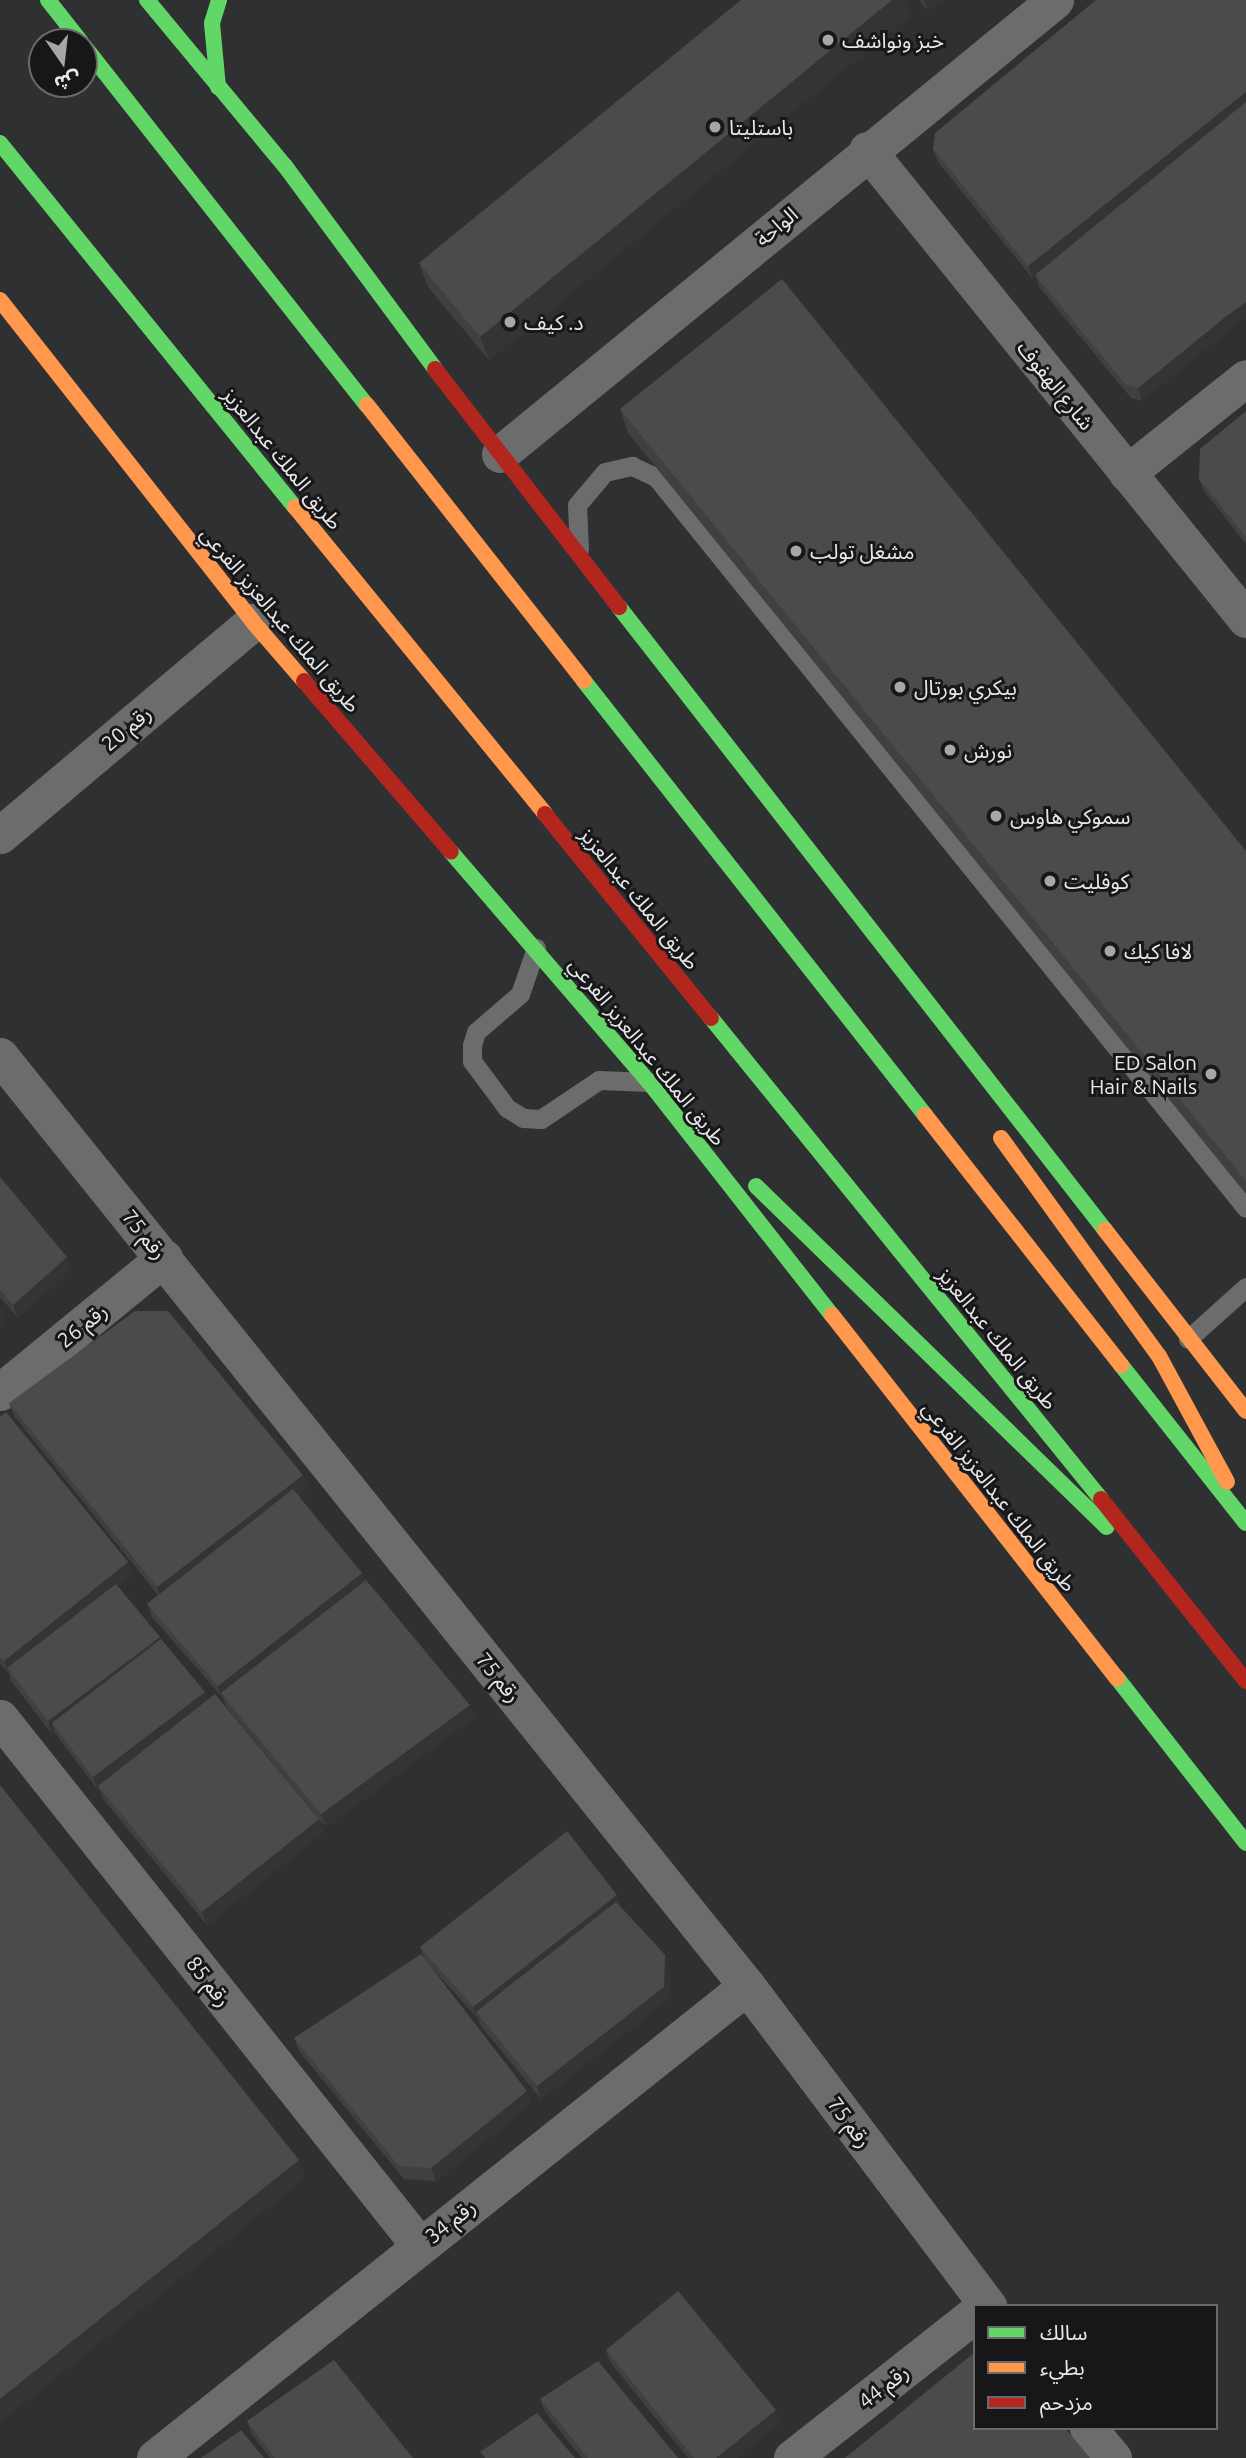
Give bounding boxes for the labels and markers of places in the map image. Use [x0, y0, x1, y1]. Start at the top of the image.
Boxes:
place label: خبز ونواشف [842, 27, 944, 53]
marker: خبز ونواشف [820, 32, 836, 48]
place label: باستليتا [729, 114, 793, 140]
marker: باستليتا [707, 119, 723, 135]
place label: د. كيف [524, 309, 584, 335]
marker: د. كيف [502, 314, 518, 330]
place label: مشغل تولب [810, 538, 915, 564]
marker: مشغل تولب [788, 543, 804, 559]
place label: بيكري بورتال [914, 674, 1017, 700]
marker: بيكري بورتال [892, 679, 908, 695]
place label: نورش [964, 737, 1012, 763]
marker: نورش [942, 742, 958, 758]
place label: سموكي هاوس [1010, 803, 1130, 829]
marker: سموكي هاوس [988, 808, 1004, 824]
place label: كوفليت [1064, 868, 1129, 894]
marker: كوفليت [1042, 873, 1058, 889]
place label: لافا كيك [1124, 938, 1192, 964]
marker: لافا كيك [1102, 943, 1118, 959]
place label: ED Salon Hair & Nails [1090, 1049, 1197, 1099]
marker: ED Salon Hair & Nails [1203, 1066, 1219, 1082]

